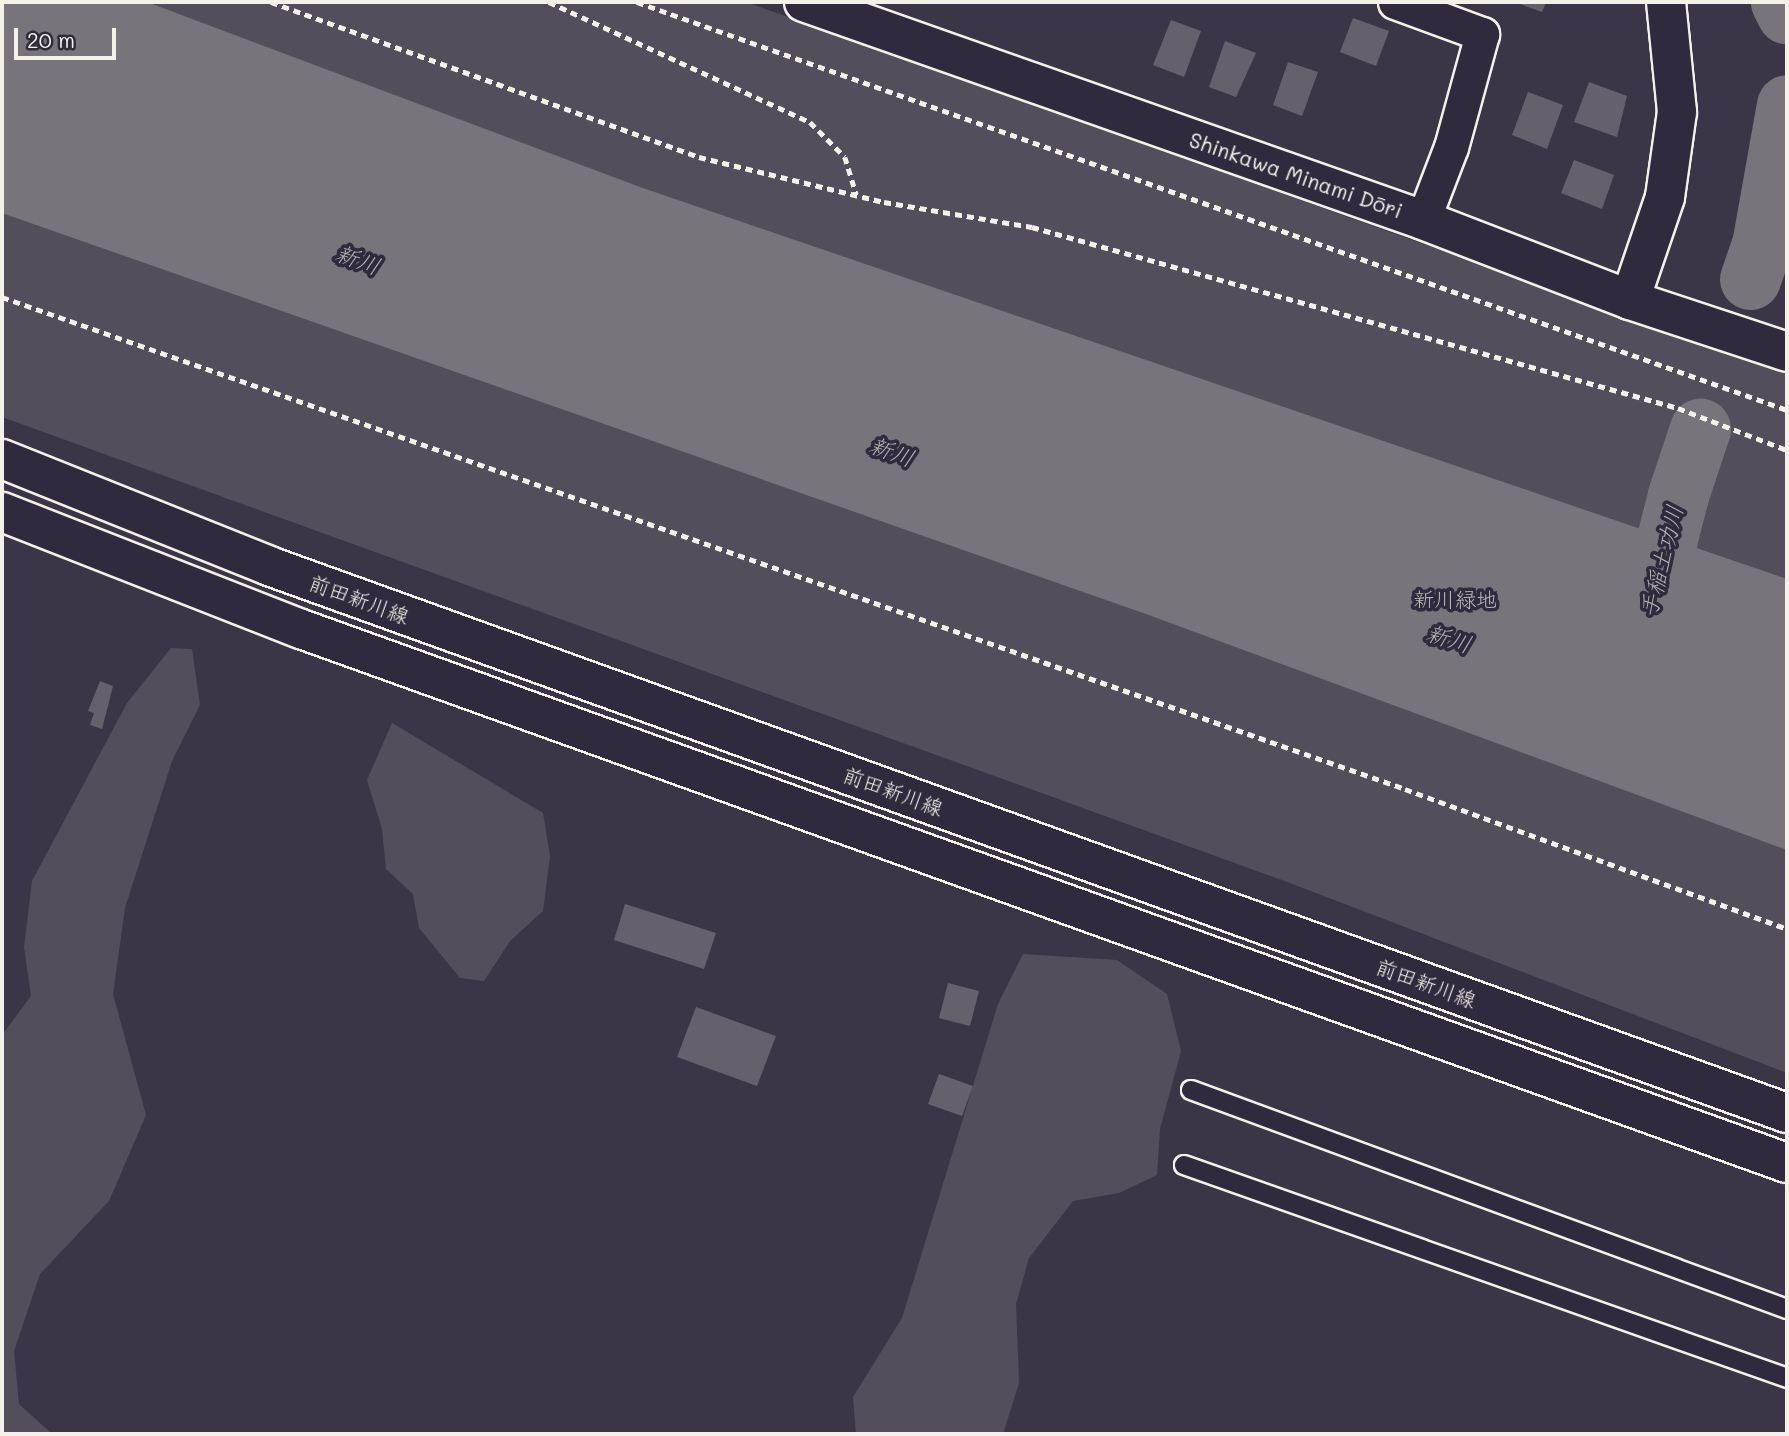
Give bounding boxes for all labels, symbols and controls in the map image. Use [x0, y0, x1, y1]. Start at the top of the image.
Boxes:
scale bar [18, 14, 119, 58]
text: 20 m [27, 26, 75, 53]
street label: Shinkawa Minami Dōri [1186, 127, 1406, 223]
water label: 新川 [332, 238, 384, 280]
water label: 新川 [866, 430, 918, 472]
water label: 手稲土功川 [1634, 502, 1688, 620]
street label: 前田新川線 [305, 569, 413, 629]
park label: 新川緑地 [1413, 586, 1497, 612]
water label: 新川 [1423, 618, 1475, 658]
street label: 前田新川線 [839, 761, 947, 821]
street label: 前田新川線 [1372, 953, 1480, 1013]

